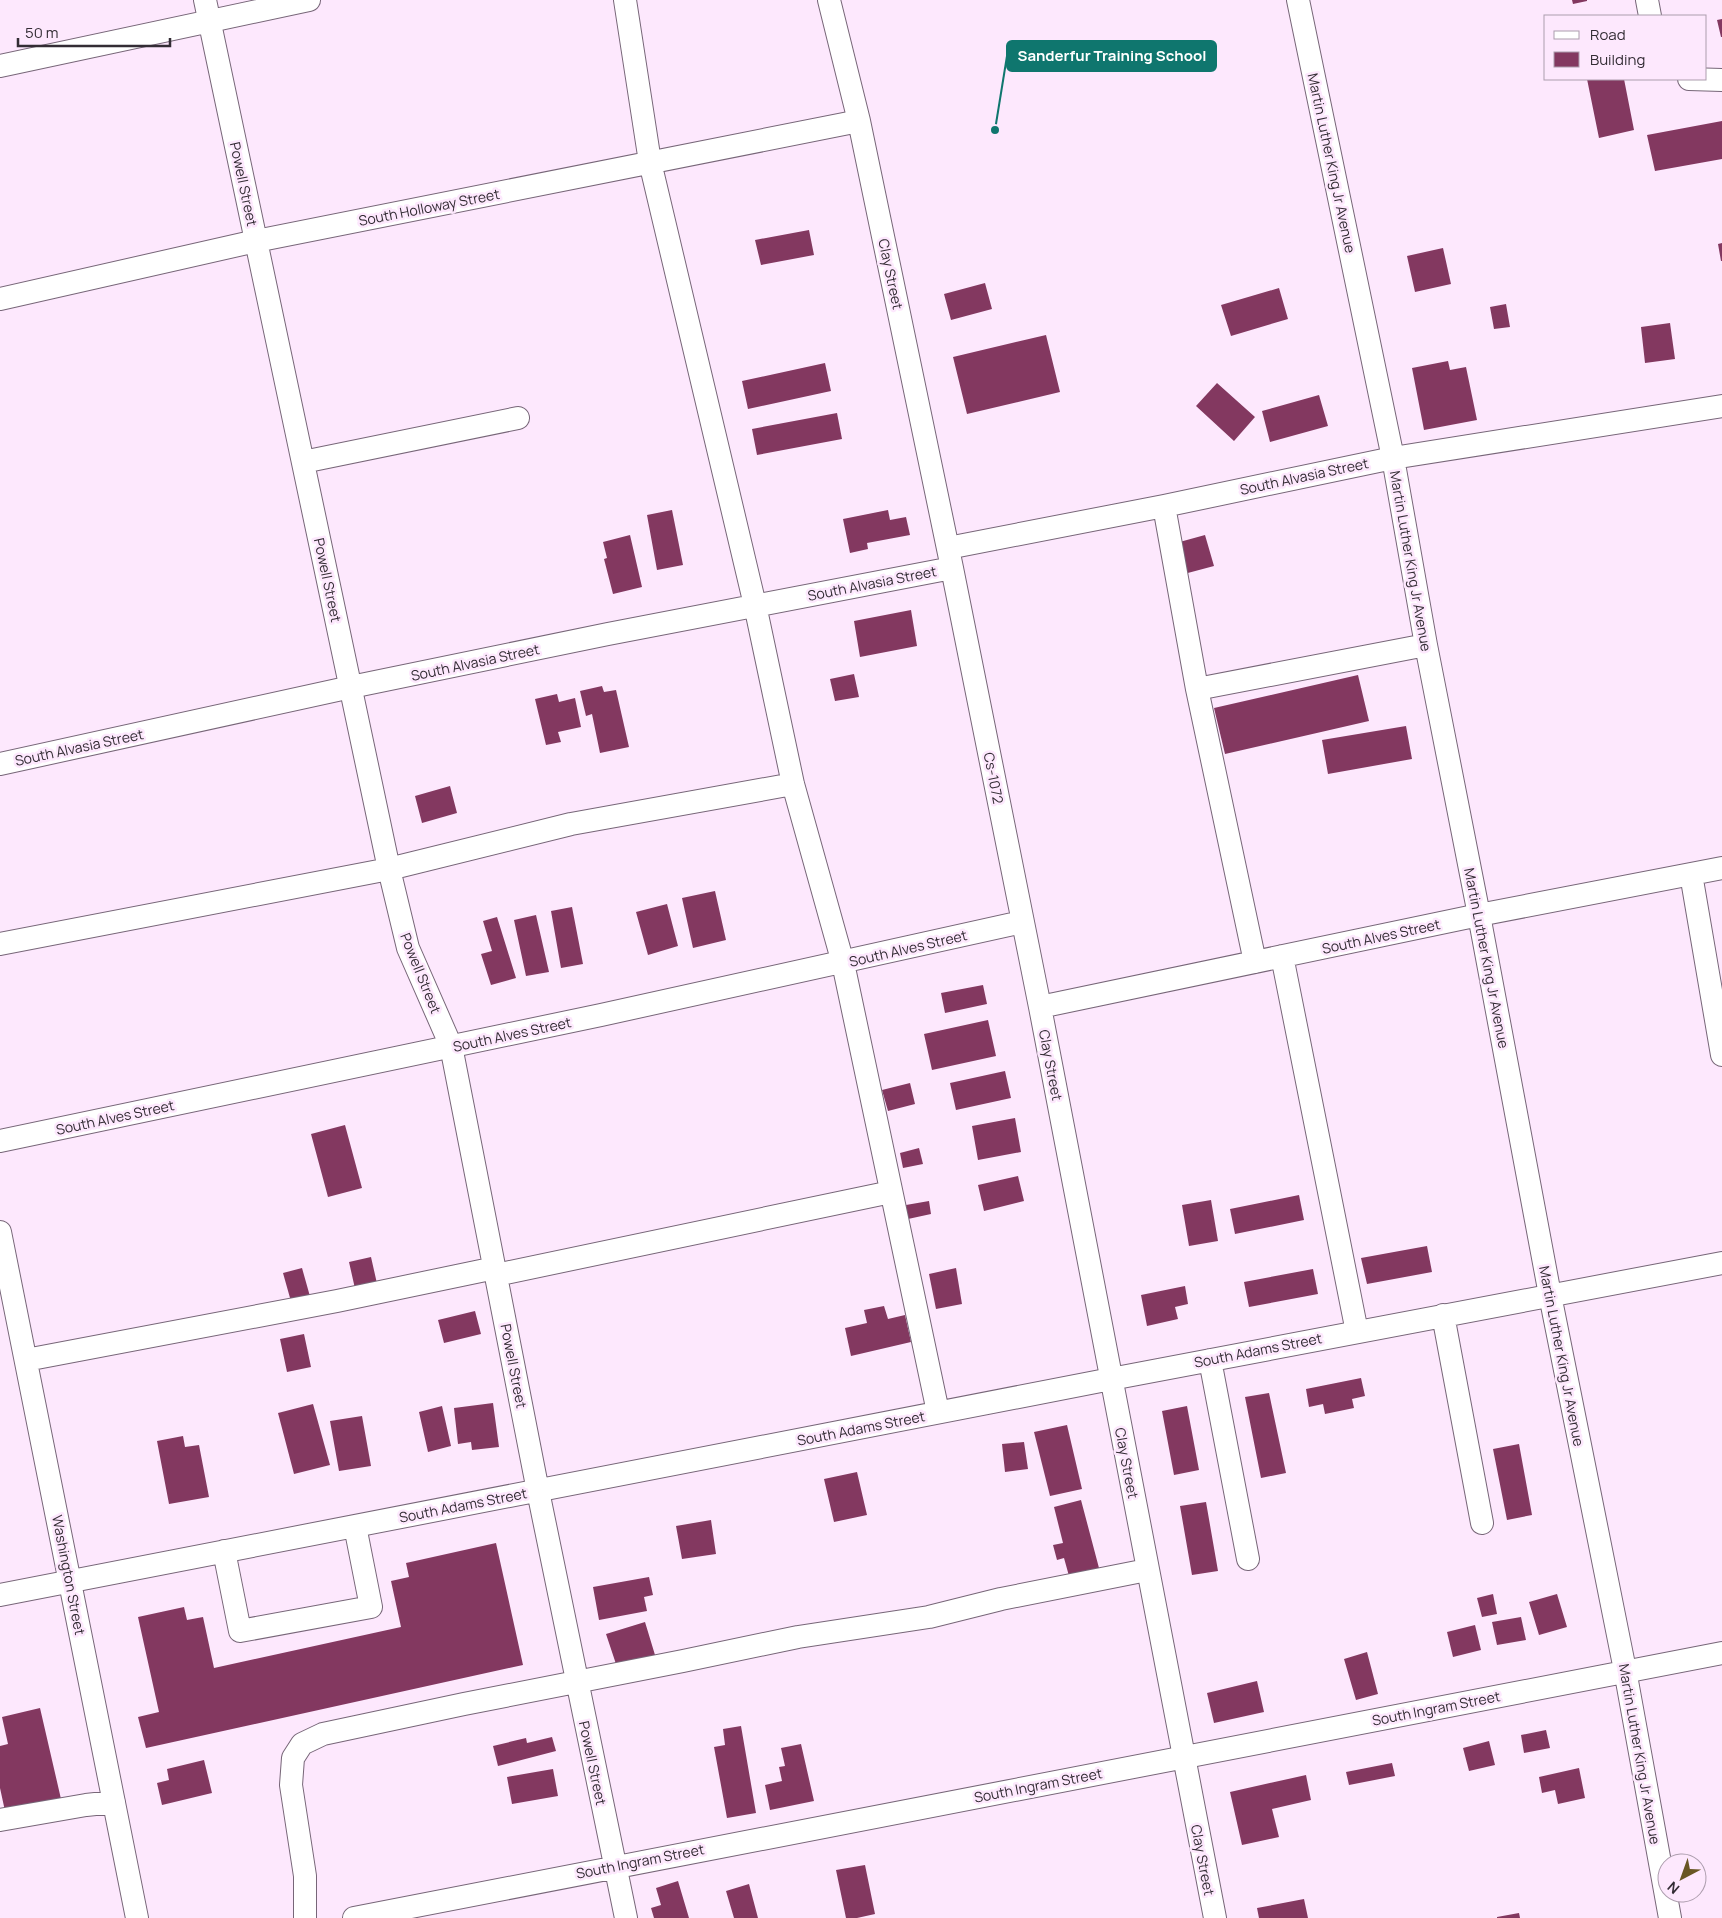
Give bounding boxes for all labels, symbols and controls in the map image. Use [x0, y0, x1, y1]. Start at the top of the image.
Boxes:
scale bar [18, 15, 170, 47]
legend [1544, 15, 1707, 80]
text: 50 m [25, 22, 59, 43]
text: Road [1590, 24, 1626, 45]
callout: Sanderfur Training School [1007, 41, 1216, 71]
text: Sanderfur Training School [1018, 45, 1206, 66]
text: Building [1590, 49, 1645, 70]
street label: Martin Luther King Jr Avenue [1304, 71, 1360, 255]
street label: Powell Street [226, 140, 262, 228]
street label: South Holloway Street [357, 184, 502, 230]
street label: Clay Street [874, 237, 908, 312]
street label: South Alvasia Street [1238, 453, 1370, 499]
street label: Martin Luther King Jr Avenue [1386, 469, 1436, 653]
street label: Powell Street [310, 536, 346, 624]
street label: South Alvasia Street [806, 561, 938, 605]
street label: South Alvasia Street [409, 639, 541, 685]
street label: South Alvasia Street [13, 724, 145, 770]
street label: Cs-1072 [980, 751, 1008, 805]
street label: Martin Luther King Jr Avenue [1460, 866, 1514, 1050]
street label: South Alves Street [1320, 914, 1442, 958]
street label: South Alves Street [847, 925, 969, 971]
street label: Powell Street [396, 930, 446, 1017]
street label: South Alves Street [451, 1012, 573, 1056]
street label: Clay Street [1035, 1028, 1067, 1103]
street label: South Alves Street [54, 1095, 176, 1139]
street label: Martin Luther King Jr Avenue [1535, 1264, 1589, 1448]
street label: Powell Street [497, 1322, 532, 1410]
street label: South Adams Street [1192, 1328, 1324, 1372]
street label: South Adams Street [795, 1406, 927, 1450]
street label: Clay Street [1111, 1426, 1143, 1501]
street label: South Adams Street [397, 1483, 529, 1527]
street label: Washington Street [48, 1513, 90, 1637]
street label: Martin Luther King Jr Avenue [1615, 1662, 1665, 1846]
street label: South Ingram Street [1370, 1686, 1502, 1730]
street label: Powell Street [575, 1719, 611, 1807]
street label: South Ingram Street [972, 1763, 1104, 1807]
street label: Clay Street [1187, 1823, 1219, 1898]
street label: South Ingram Street [574, 1839, 706, 1883]
north arrow [1657, 1853, 1707, 1903]
text: N [1663, 1878, 1683, 1899]

